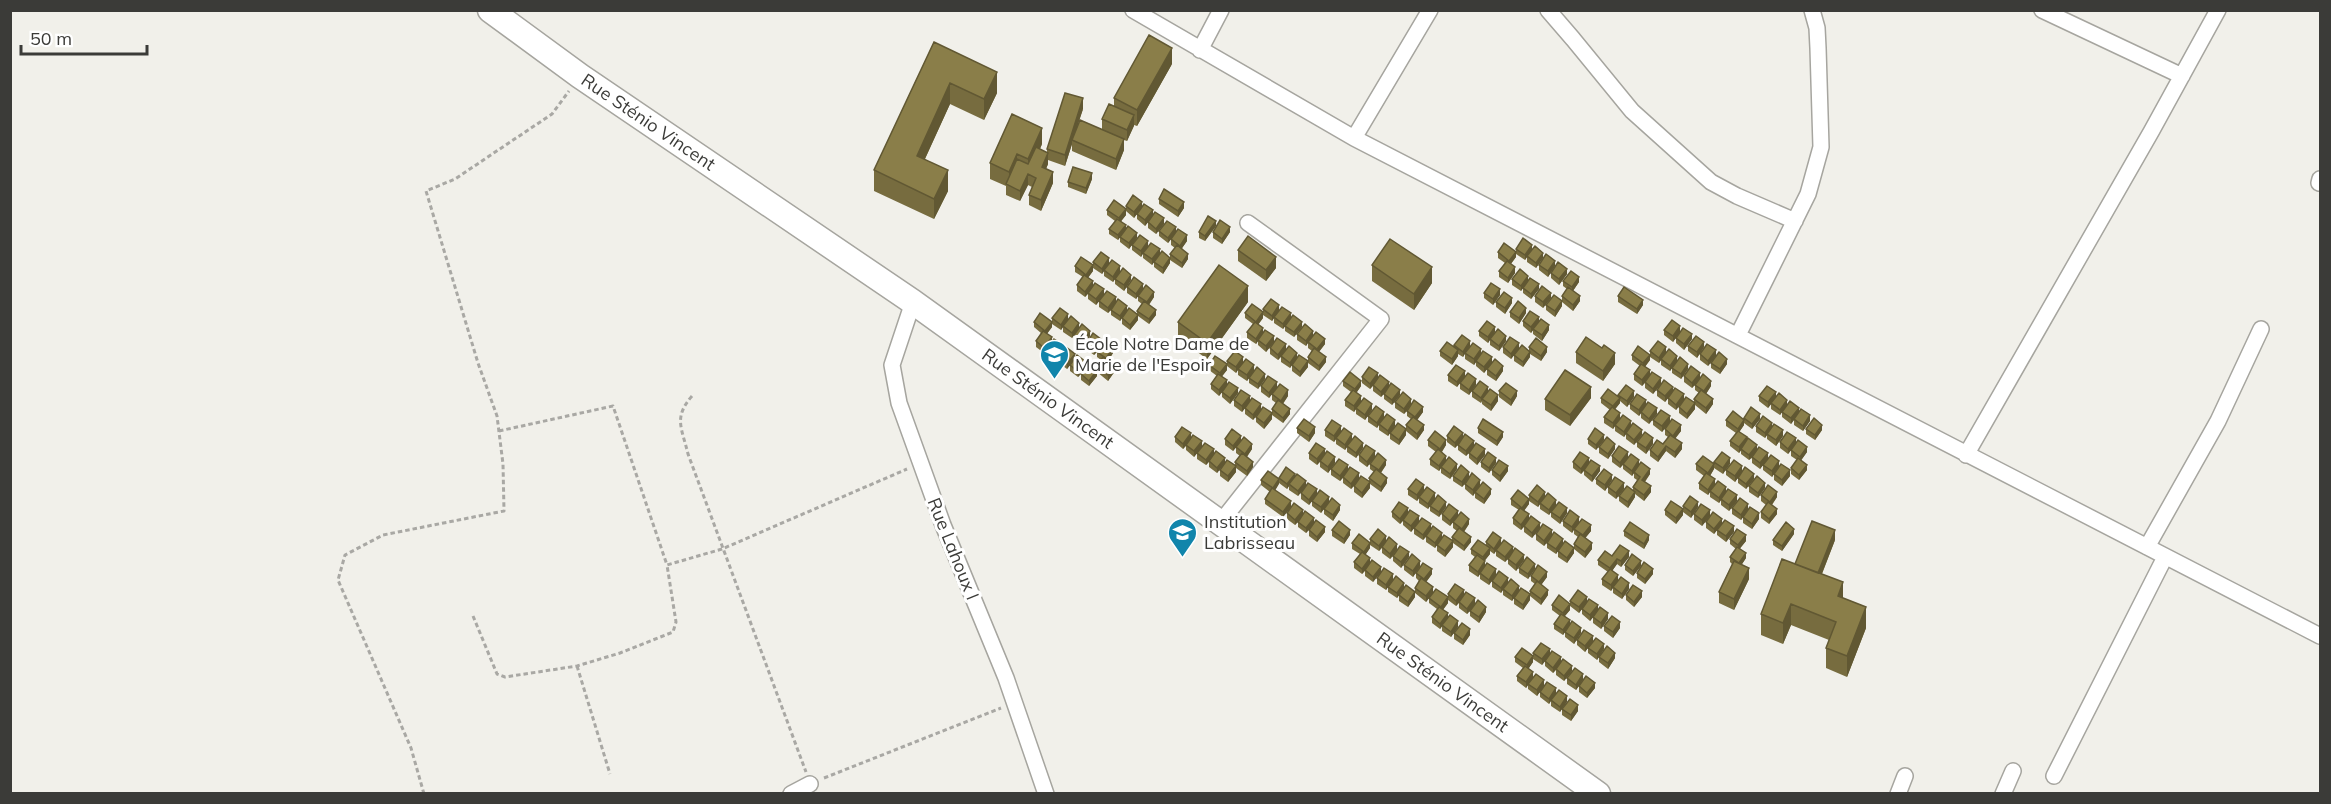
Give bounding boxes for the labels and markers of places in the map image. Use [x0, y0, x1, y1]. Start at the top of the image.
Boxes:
place label: École Notre Dame de Marie de l'Espoir [1075, 332, 1249, 376]
school or university icon: École Notre Dame de Marie de l'Espoir [1038, 338, 1070, 380]
place label: Institution Labrisseau [1204, 510, 1295, 554]
school or university icon: Institution Labrisseau [1167, 516, 1199, 558]

